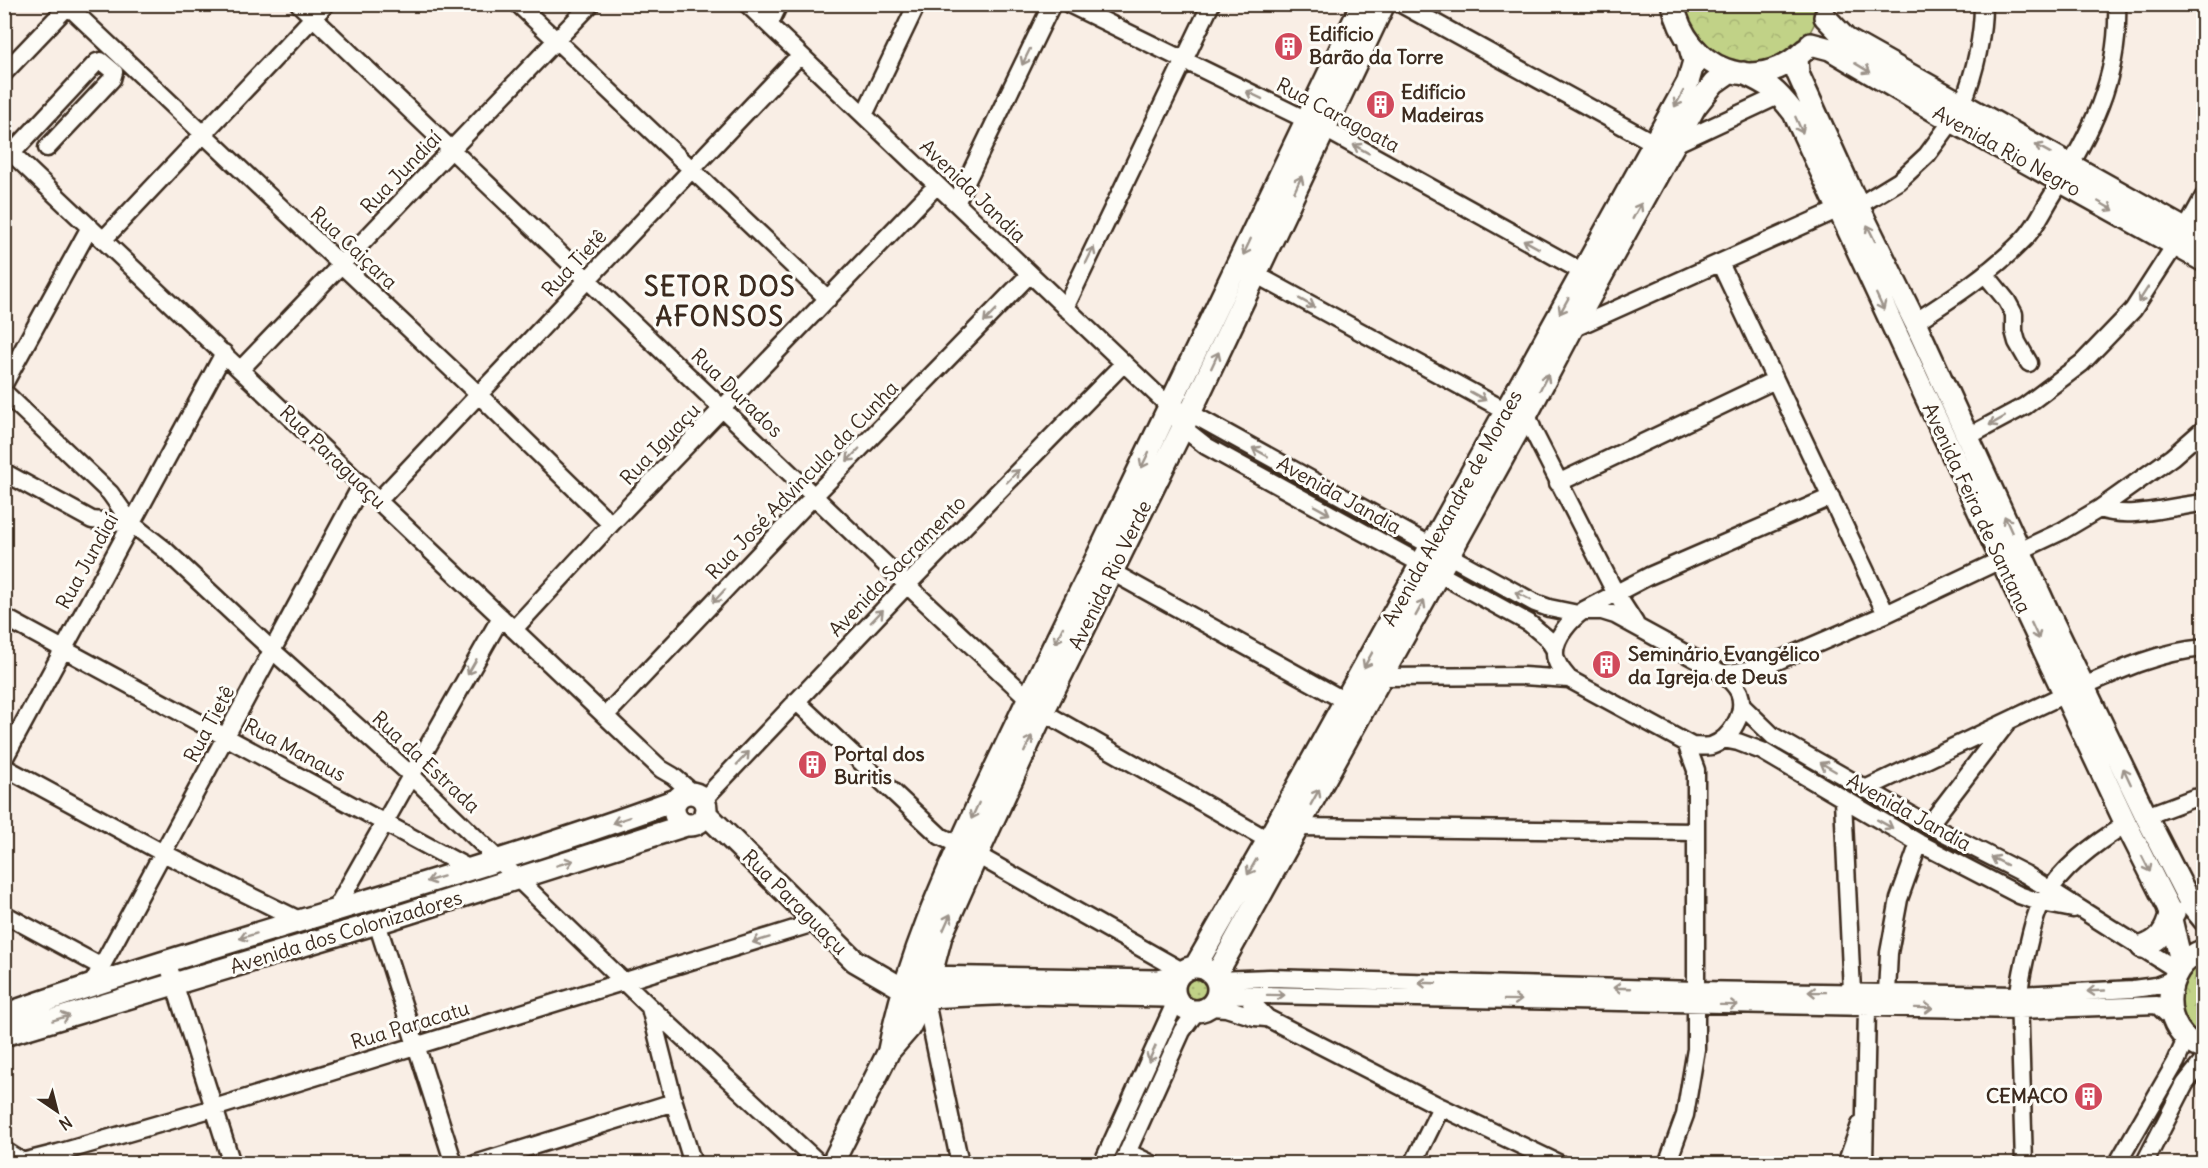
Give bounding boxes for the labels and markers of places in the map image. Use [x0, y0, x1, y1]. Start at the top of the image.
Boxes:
place label: Edifício Barão da Torre [1309, 21, 1444, 69]
building icon: Edifício Barão da Torre [1272, 30, 1304, 62]
place label: Edifício Madeiras [1401, 79, 1484, 127]
building icon: Edifício Madeiras [1364, 88, 1396, 120]
place label: Seminário Evangélico da Igreja de Deus [1628, 641, 1820, 689]
building icon: Seminário Evangélico da Igreja de Deus [1591, 649, 1623, 681]
place label: Portal dos Buritis [834, 741, 925, 789]
building icon: Portal dos Buritis [797, 749, 829, 781]
building icon: CEMACO [2073, 1080, 2105, 1112]
place label: CEMACO [1986, 1083, 2068, 1108]

